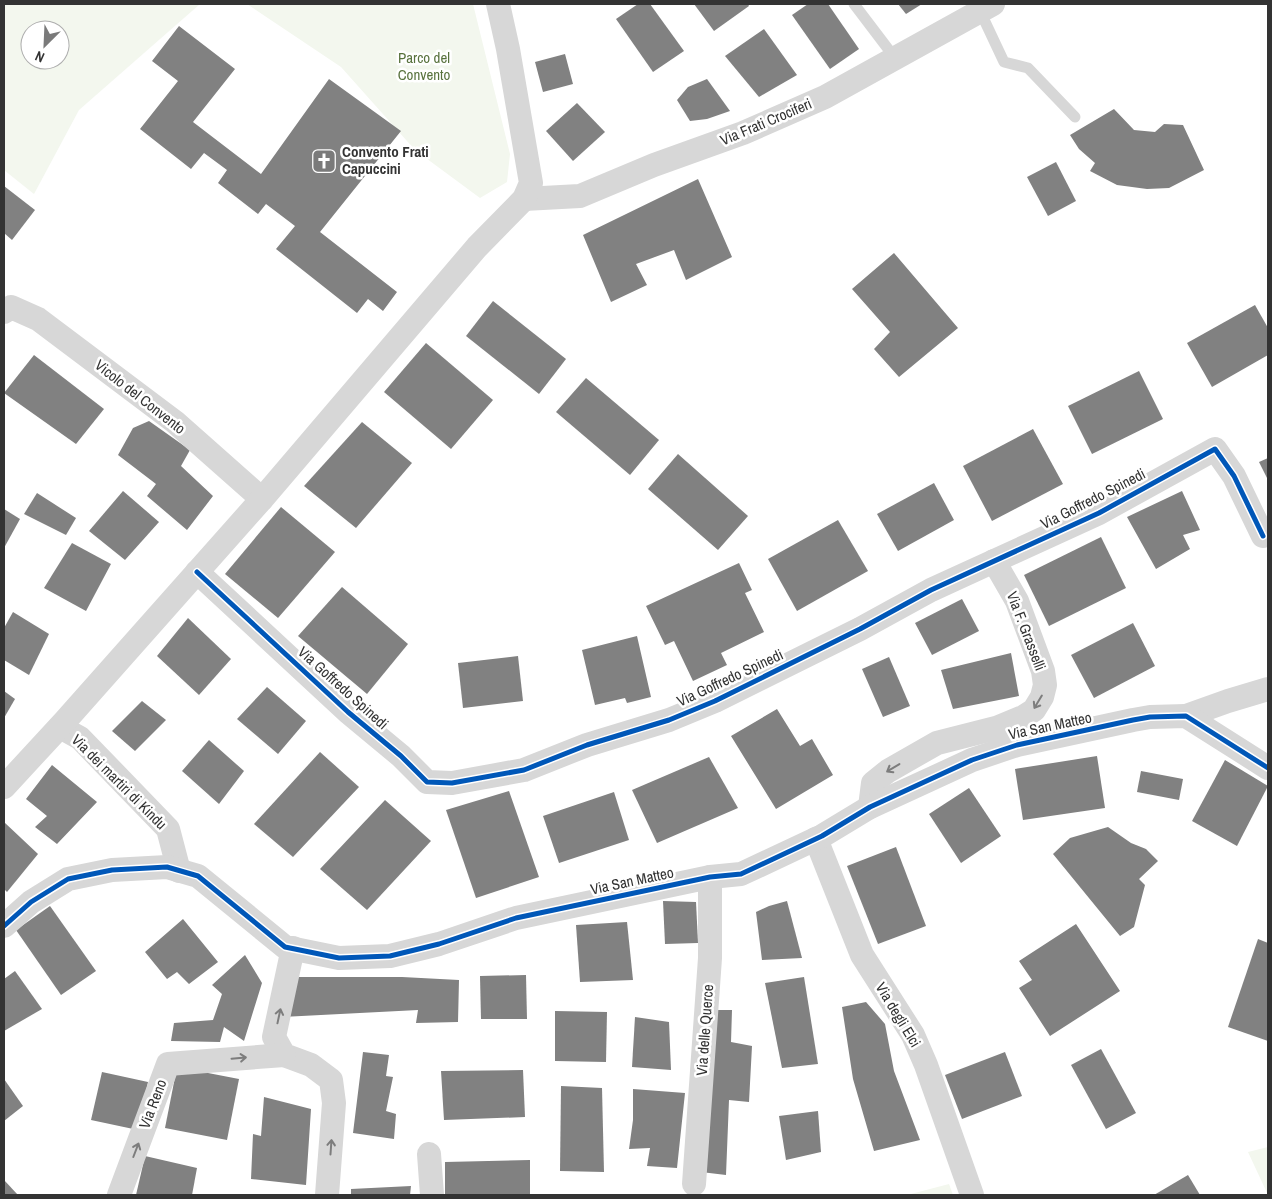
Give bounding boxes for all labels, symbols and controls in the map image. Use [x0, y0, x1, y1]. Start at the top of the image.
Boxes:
north arrow [20, 20, 70, 70]
text: N [32, 47, 47, 67]
park label: Parco del Convento [398, 47, 450, 85]
street label: Via Frati Crociferi [717, 93, 815, 150]
place label: Convento Frati Capuccini [342, 141, 429, 179]
church icon: Convento Frati Capuccini [311, 148, 337, 174]
street label: Vicolo del Convento [91, 355, 190, 439]
street label: Via Goffredo Spinedi [1037, 463, 1149, 534]
street label: Via F. Grasselli [1002, 588, 1051, 673]
street label: Via Goffredo Spinedi [294, 641, 393, 734]
street label: Via Goffredo Spinedi [673, 644, 786, 711]
one-way arrow [1033, 695, 1043, 709]
street label: Via San Matteo [1006, 706, 1094, 745]
street label: Via dei martiri di Kindu [67, 729, 172, 834]
one-way arrow [887, 764, 901, 774]
street label: Via San Matteo [588, 861, 676, 900]
street label: Via degli Elci [871, 978, 926, 1051]
street label: Via delle Querce [691, 983, 718, 1076]
one-way arrow [275, 1008, 284, 1024]
one-way arrow [231, 1053, 247, 1063]
street label: Via Reno [134, 1076, 172, 1131]
one-way arrow [326, 1139, 335, 1155]
one-way arrow [132, 1142, 141, 1158]

